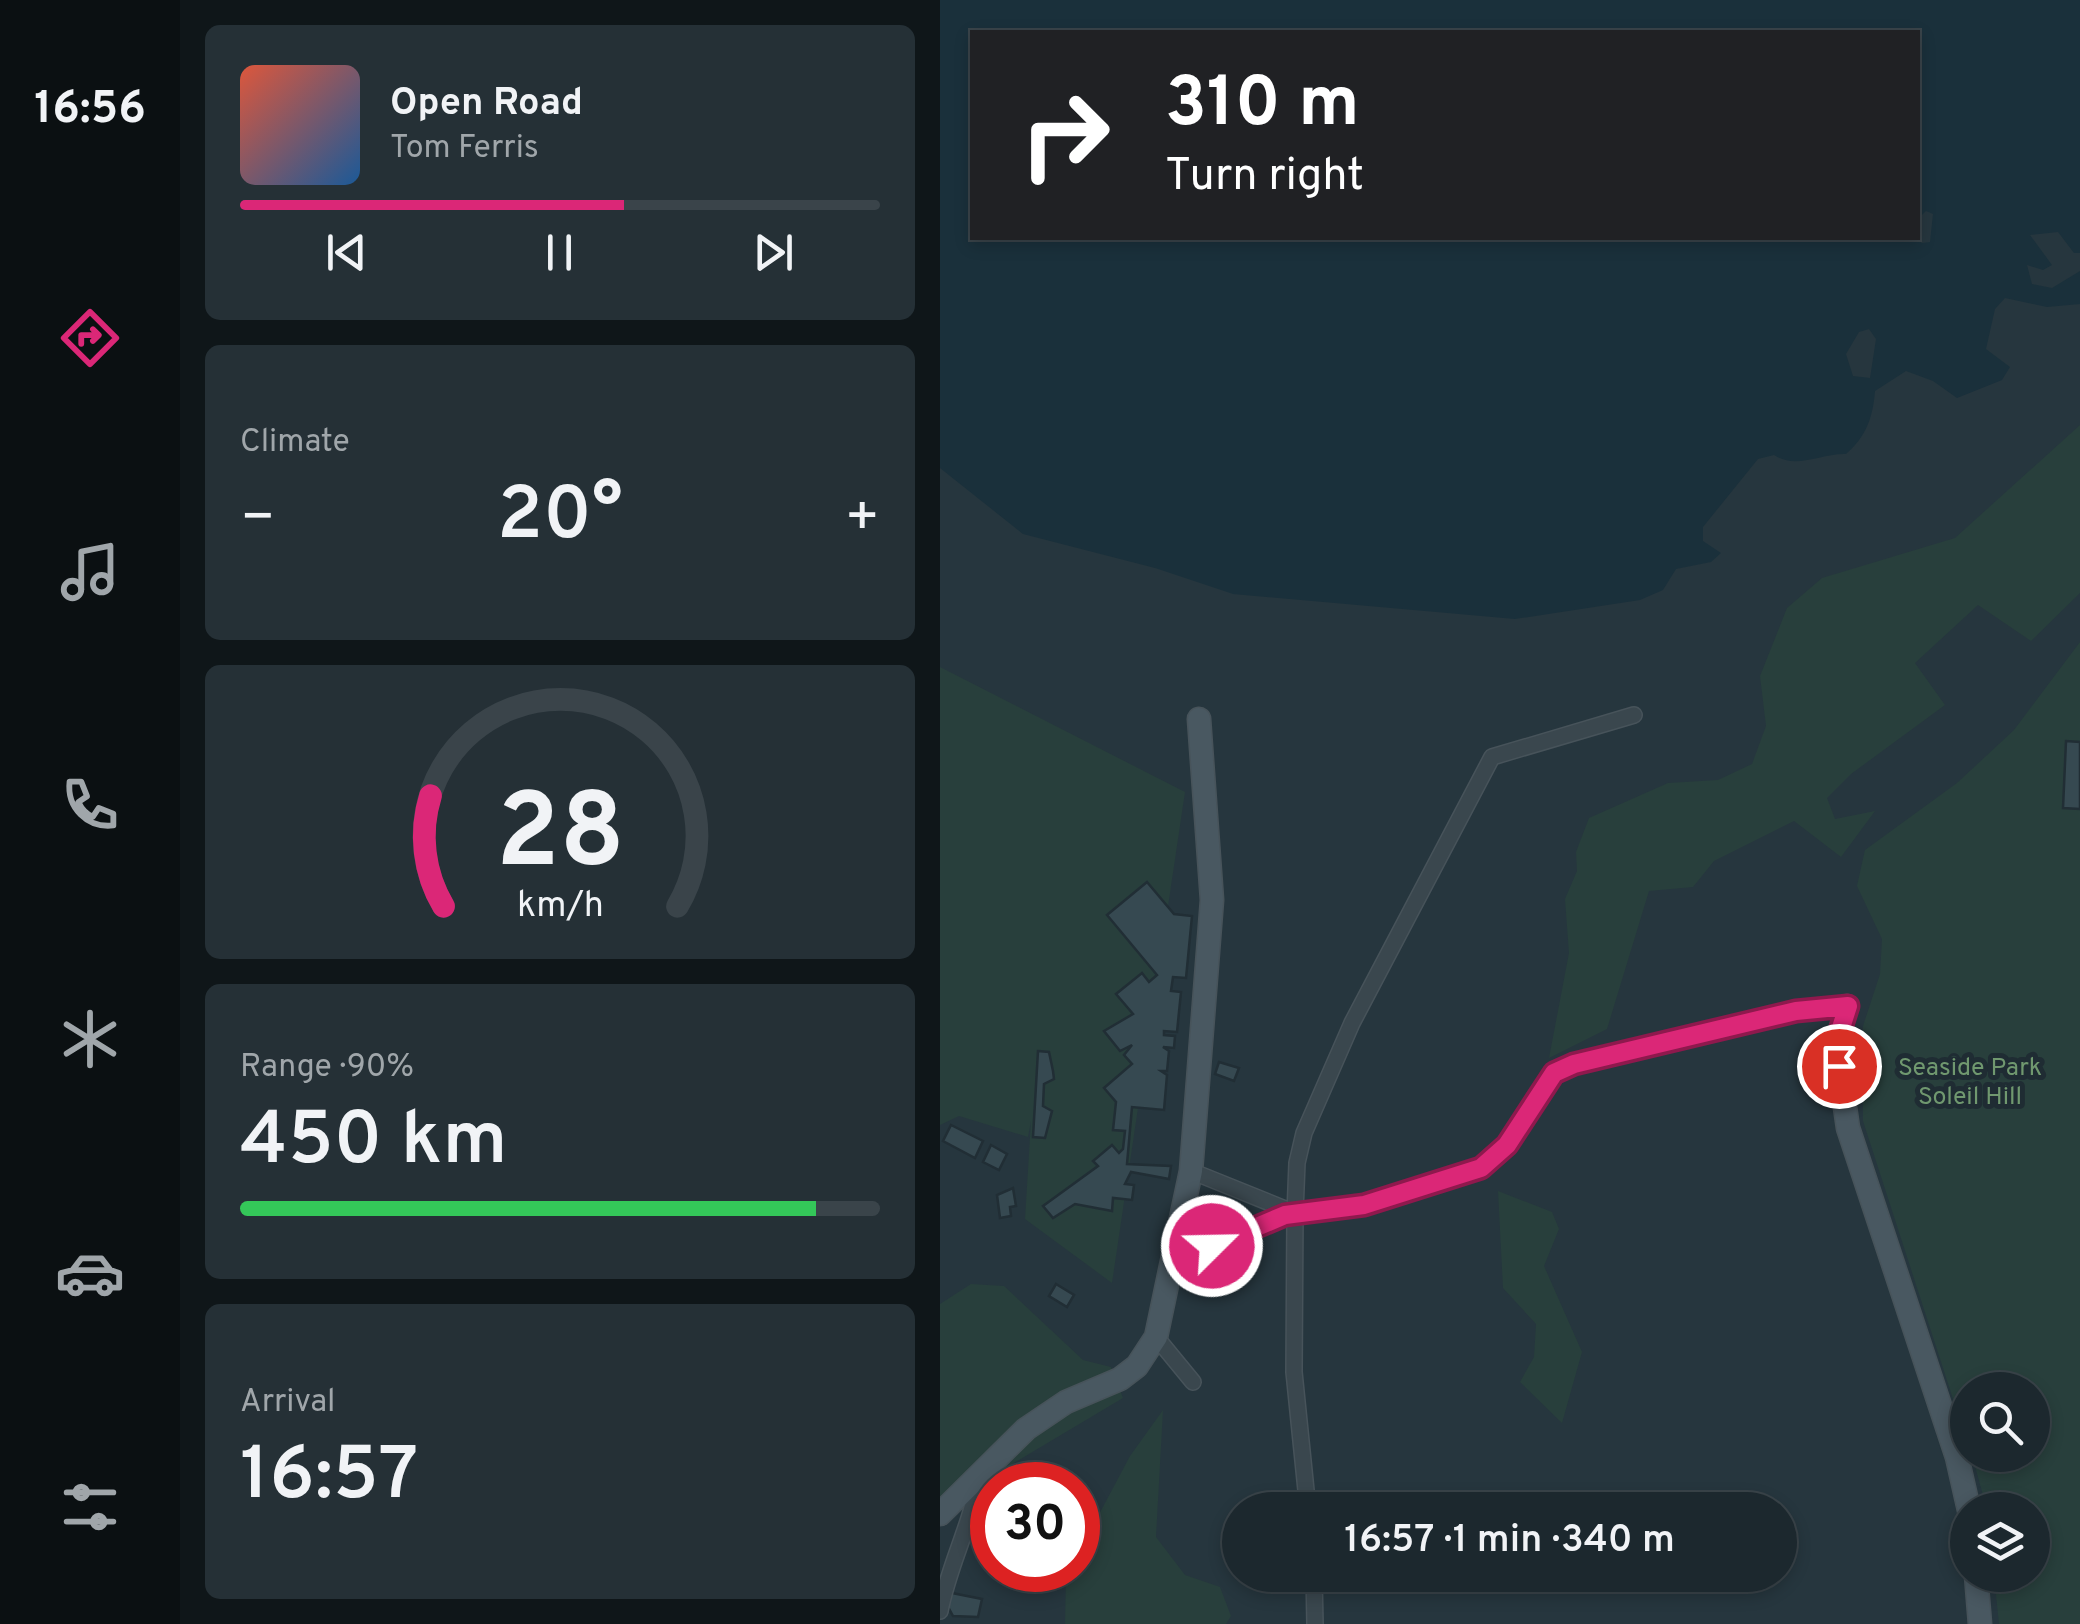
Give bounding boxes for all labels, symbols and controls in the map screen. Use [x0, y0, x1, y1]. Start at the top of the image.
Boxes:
text: 310 m [1165, 62, 1360, 151]
icon: right [1000, 70, 1130, 200]
text: Open Road [390, 80, 583, 129]
text: 16:56 [34, 82, 146, 139]
text: Tom Ferris [390, 129, 539, 169]
text: Turn right [1165, 149, 1364, 206]
icon: previous [319, 225, 374, 280]
icon: pause [532, 225, 587, 280]
icon: next [746, 225, 801, 280]
icon: directions [55, 303, 125, 373]
text: Climate [240, 423, 350, 463]
text: 20° [497, 471, 623, 566]
text: − [240, 485, 275, 555]
text: + [845, 485, 880, 555]
icon: music [55, 537, 125, 607]
icon: phone [55, 770, 125, 840]
text: 28 [495, 772, 625, 904]
text: km/h [517, 884, 603, 930]
icon: climate [55, 1004, 125, 1074]
pin [1797, 1024, 1882, 1109]
icon: arrive [1812, 1039, 1867, 1094]
text: Range · 90% [240, 1048, 414, 1088]
park label: Seaside Park Soleil Hill [1898, 1053, 2042, 1114]
text: 450 km [240, 1096, 507, 1191]
position arrow [1160, 1194, 1264, 1298]
icon: car [55, 1238, 125, 1308]
map controls [1950, 1372, 2050, 1592]
button: search [1950, 1372, 2050, 1472]
text: Arrival [240, 1383, 335, 1423]
text: 16:57 [240, 1431, 418, 1526]
speed limit sign: 30 [970, 1462, 1100, 1592]
icon: filters [55, 1472, 125, 1542]
button: layers [1950, 1492, 2050, 1592]
text: 16:57 · 1 min · 340 m [1344, 1517, 1675, 1566]

